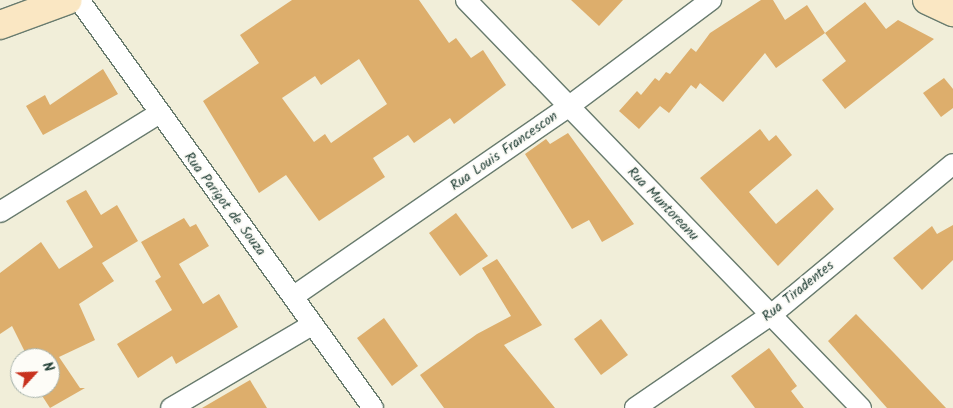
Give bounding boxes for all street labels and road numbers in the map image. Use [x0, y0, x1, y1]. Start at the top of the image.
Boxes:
street label: Rua Louis Francescon [447, 108, 561, 194]
street label: Rua Parigot de Souza [181, 149, 269, 259]
street label: Rua Muntoreanu [624, 164, 702, 244]
street label: Rua Tiradentes [759, 257, 837, 325]

